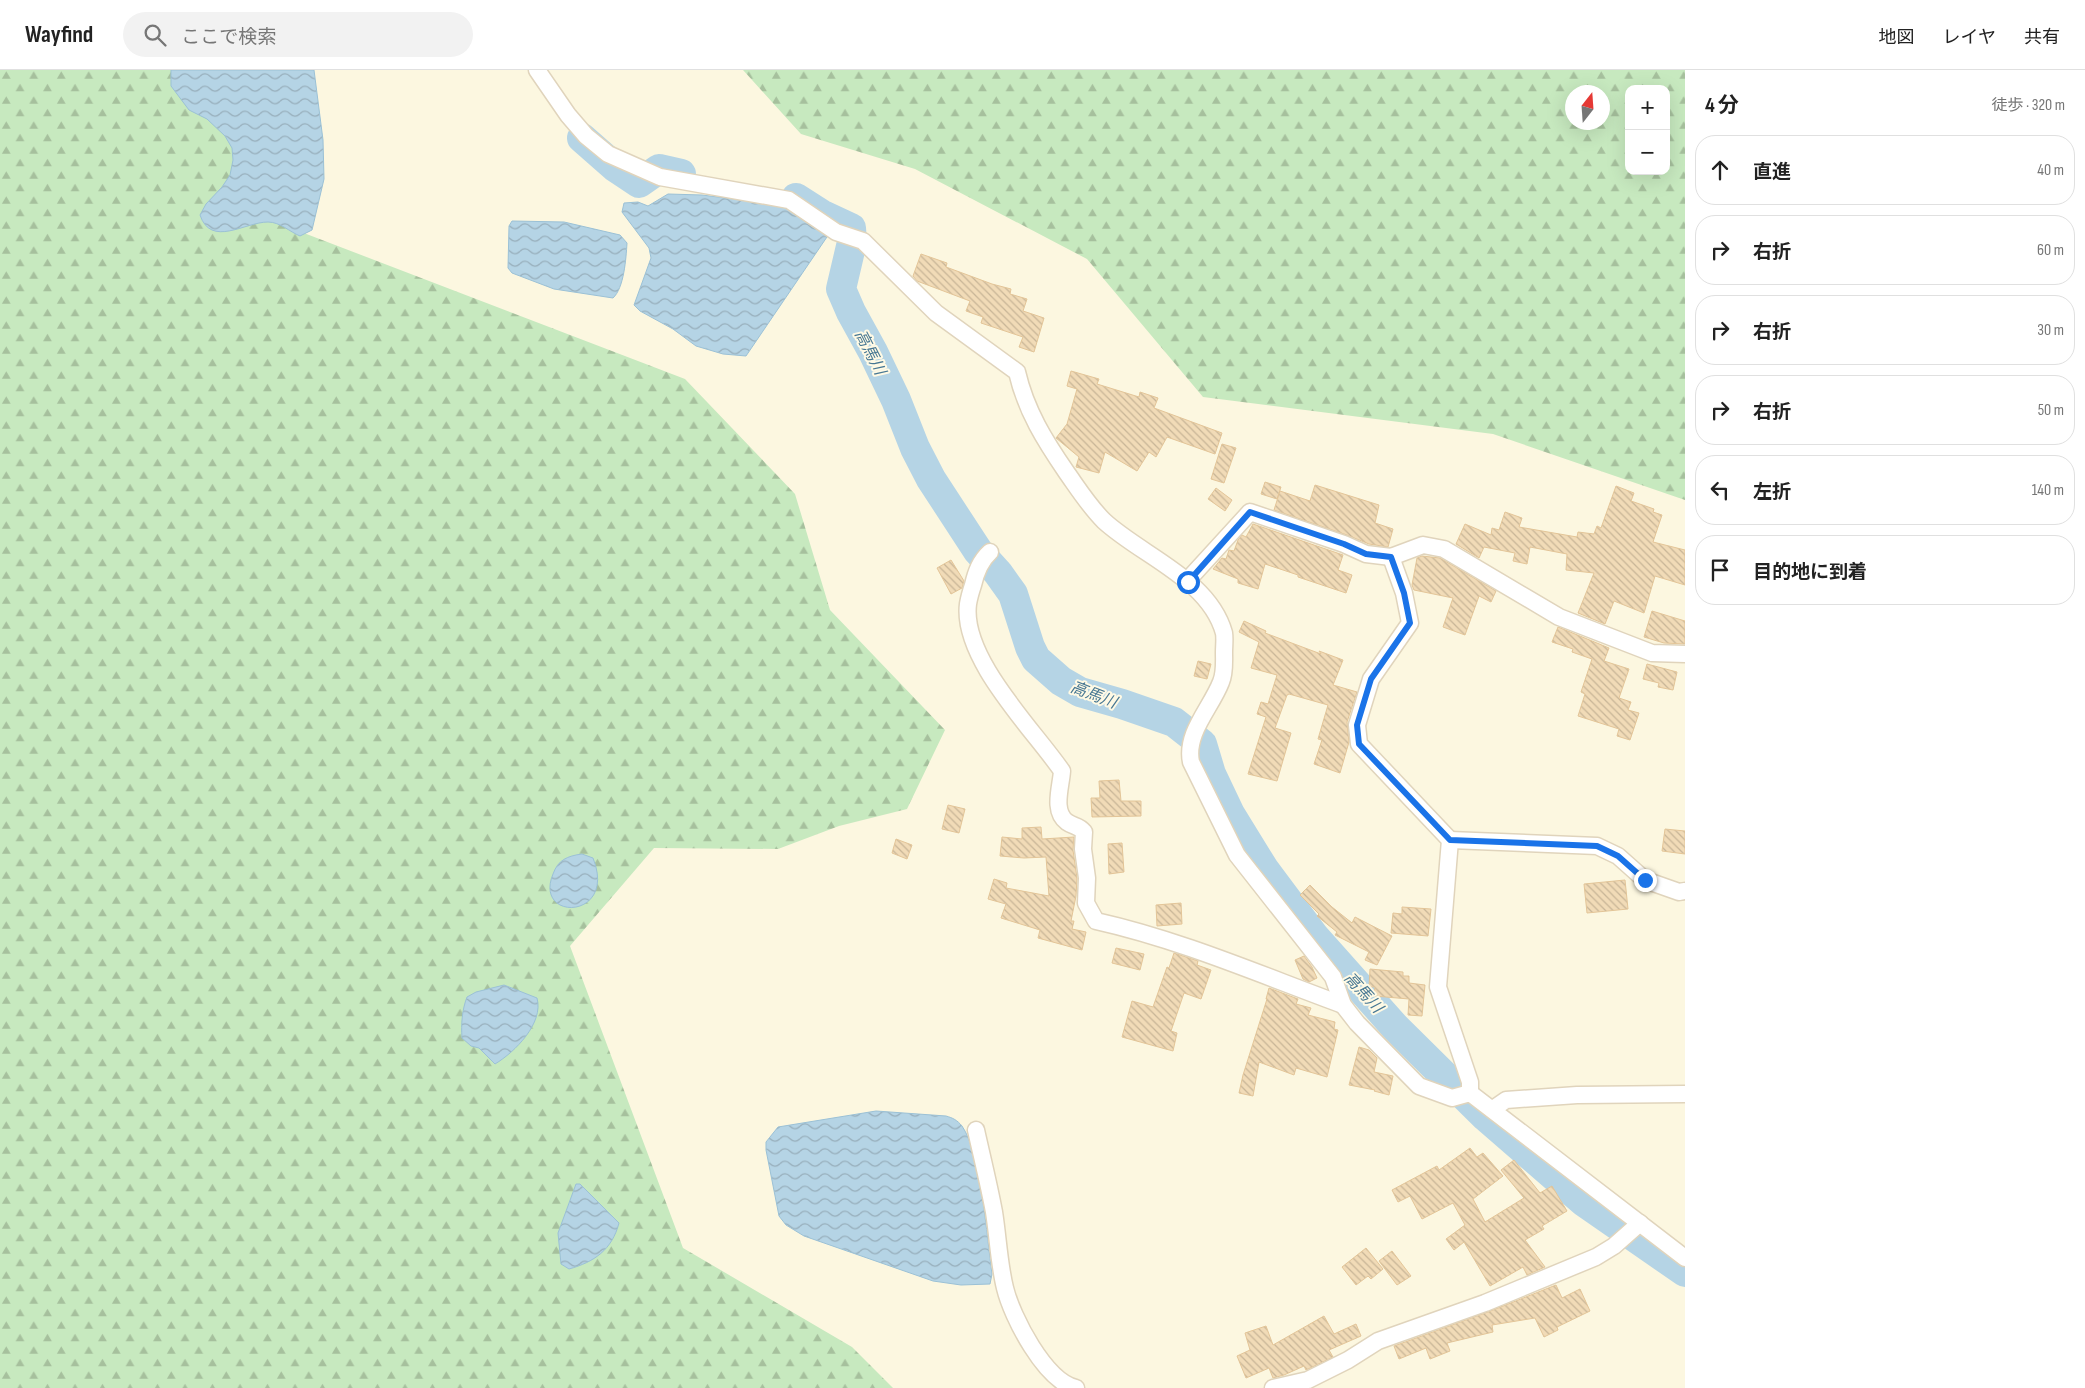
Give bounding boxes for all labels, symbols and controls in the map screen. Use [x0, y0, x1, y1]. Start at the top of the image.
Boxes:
search box [123, 12, 473, 57]
text: Wayfind [25, 20, 93, 49]
icon: search [141, 21, 169, 49]
text: ここで検索 [181, 26, 276, 49]
text: 地図 [1879, 27, 1915, 48]
text: レイヤ [1943, 27, 1996, 48]
text: 共有 [2024, 27, 2060, 48]
north arrow [1565, 85, 1610, 130]
map controls [1625, 85, 1670, 175]
button: + [1625, 85, 1670, 130]
text: 4 分 [1705, 93, 1739, 118]
text: 徒歩 · 320 m [1991, 96, 2065, 115]
button: − [1625, 130, 1670, 175]
icon: ahead [1706, 156, 1734, 184]
text: 直進 [1753, 161, 1791, 184]
text: 40 m [2037, 161, 2064, 180]
icon: right [1706, 236, 1734, 264]
text: 右折 [1753, 241, 1791, 264]
text: 60 m [2037, 241, 2064, 260]
icon: right [1706, 316, 1734, 344]
text: 右折 [1753, 321, 1791, 344]
text: 30 m [2037, 321, 2064, 340]
water label: 高馬川 [850, 327, 890, 380]
icon: right [1706, 396, 1734, 424]
text: 右折 [1753, 401, 1791, 424]
text: 50 m [2038, 401, 2064, 420]
icon: left [1706, 476, 1734, 504]
text: 左折 [1753, 481, 1791, 504]
text: 140 m [2032, 481, 2064, 500]
icon: arrive [1706, 556, 1734, 584]
text: 目的地に到着 [1753, 561, 1867, 584]
route start [1177, 571, 1200, 594]
water label: 高馬川 [1068, 678, 1121, 714]
route end [1634, 869, 1657, 892]
water label: 高馬川 [1340, 969, 1387, 1019]

